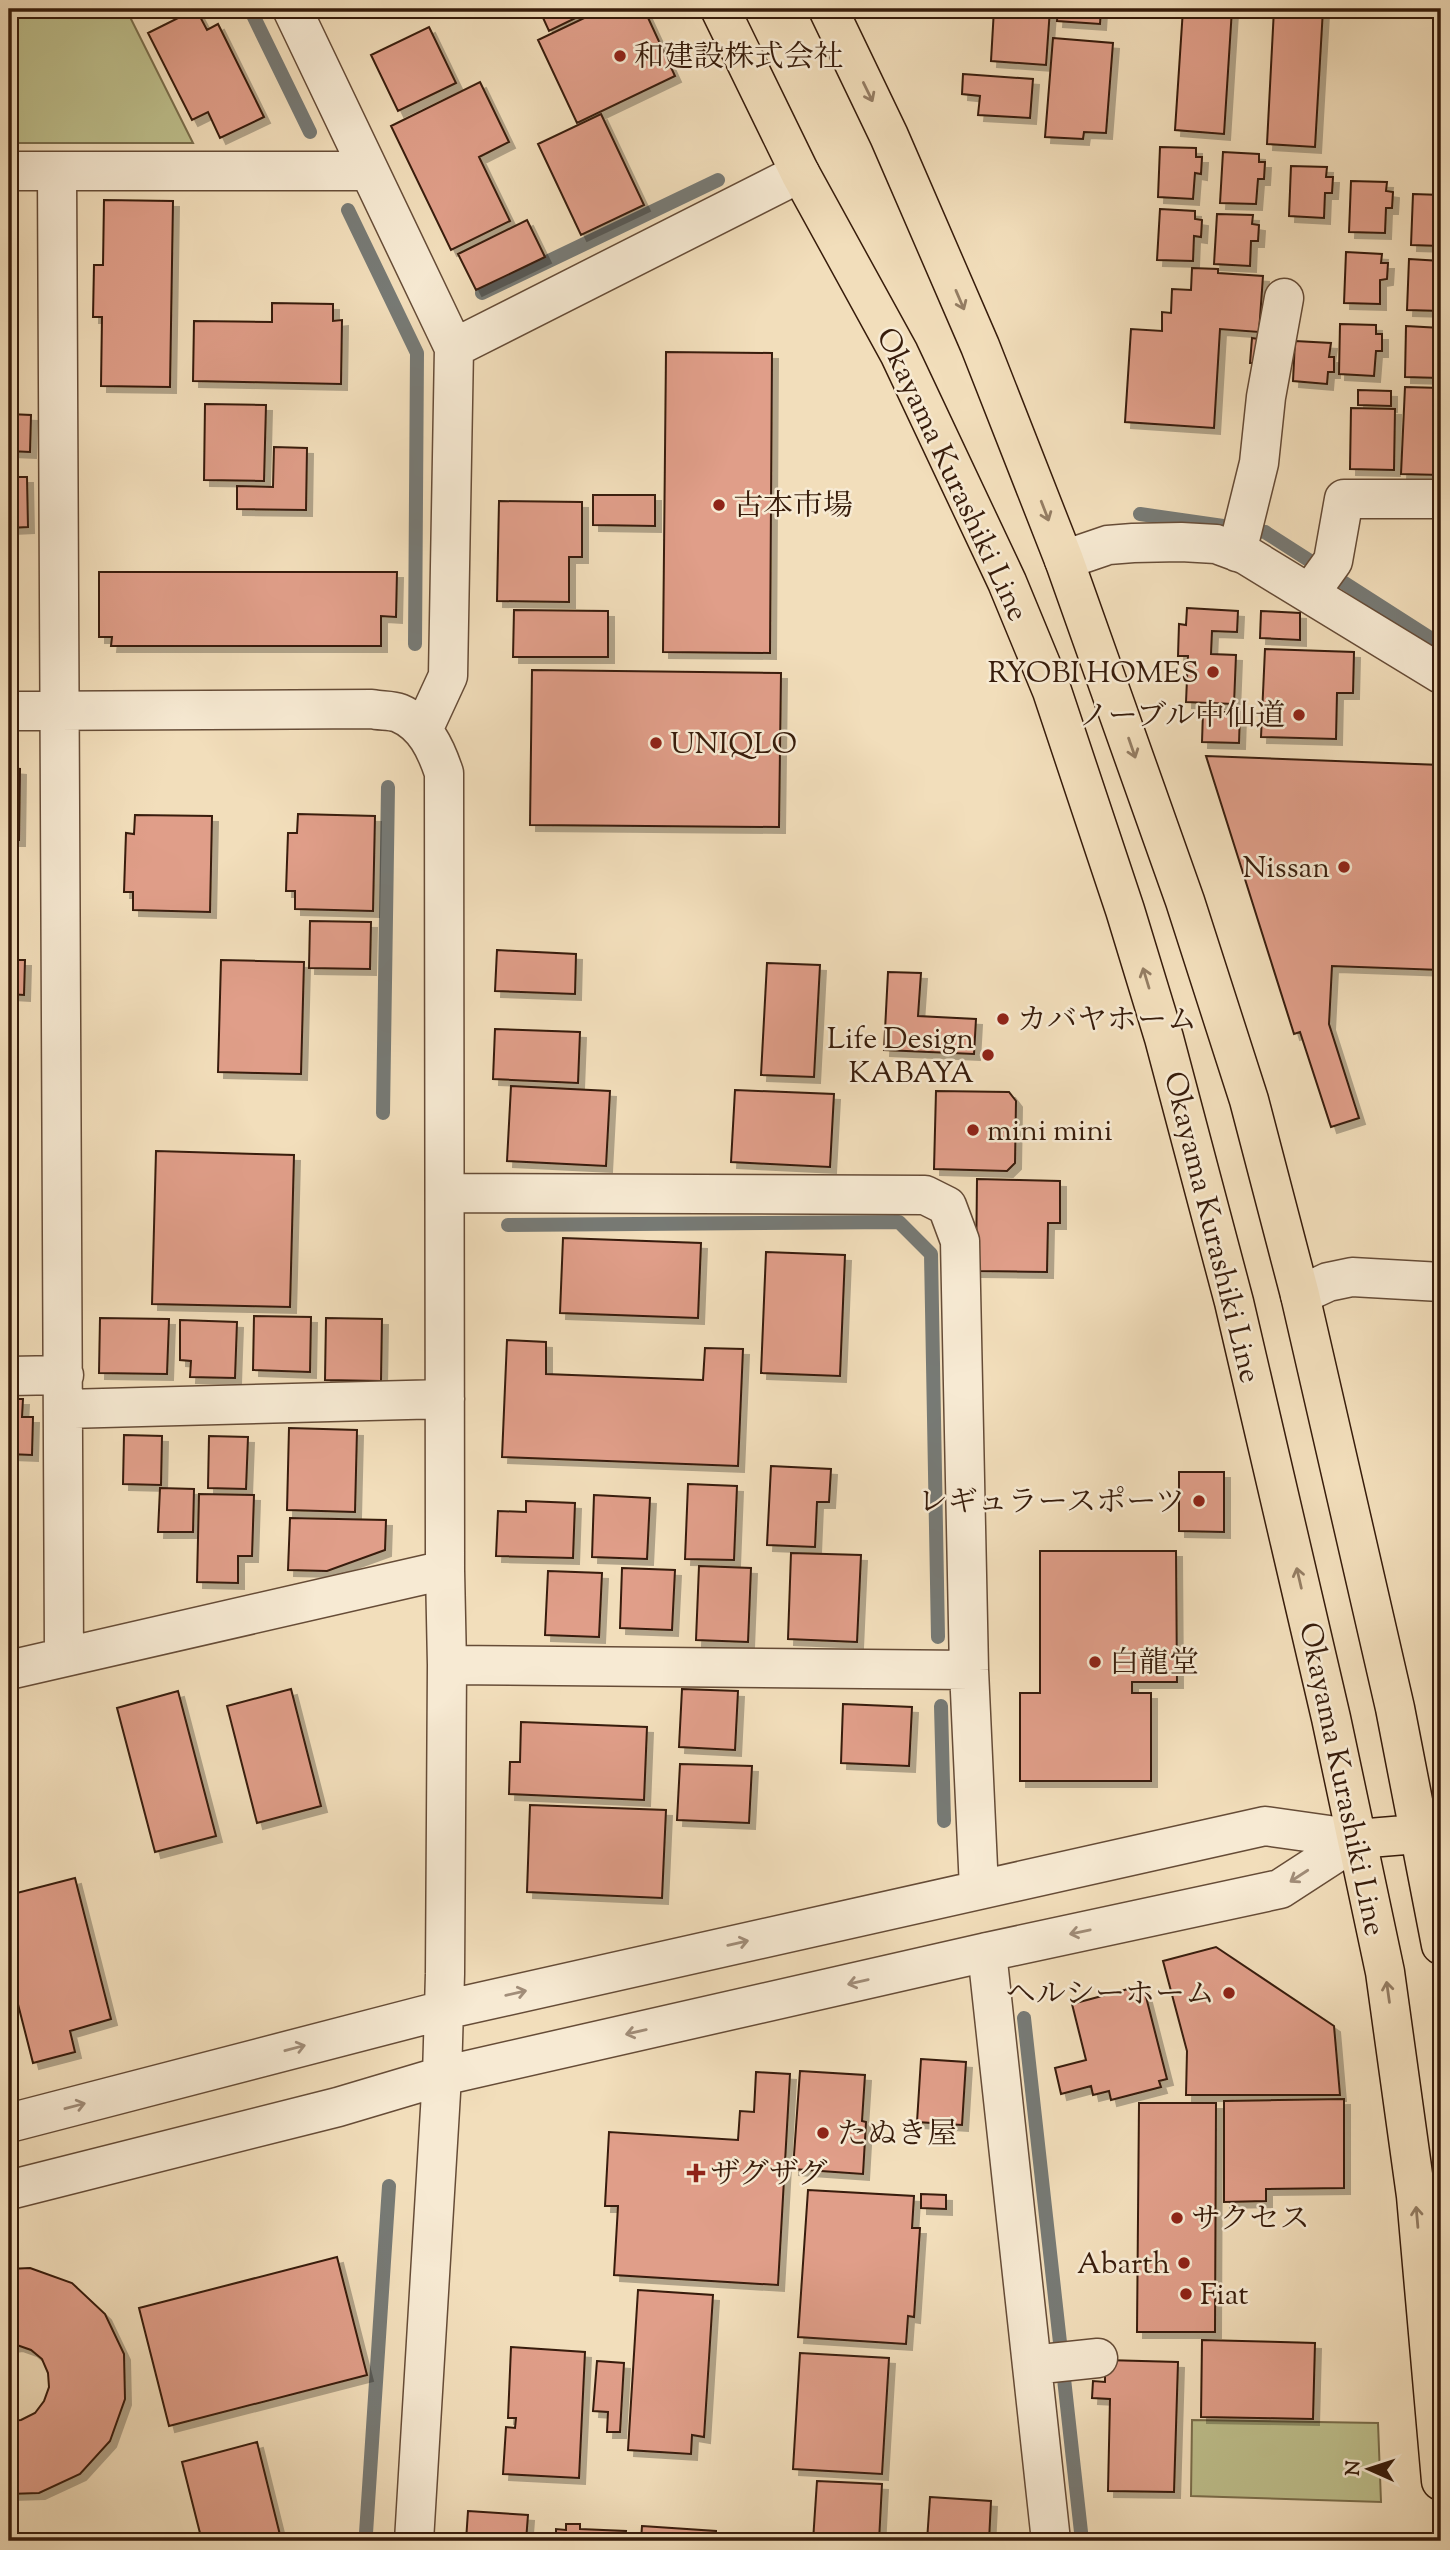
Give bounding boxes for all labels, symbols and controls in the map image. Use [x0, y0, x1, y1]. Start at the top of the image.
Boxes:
place label: 和建設株式会社 [634, 37, 844, 80]
marker: 和建設株式会社 [612, 48, 628, 64]
one-way arrow [862, 81, 875, 102]
one-way arrow [954, 289, 967, 310]
street label: Okayama Kurashiki Line [864, 321, 1038, 629]
place label: 古本市場 [733, 486, 853, 529]
marker: 古本市場 [711, 497, 727, 513]
one-way arrow [1039, 500, 1052, 522]
place label: RYOBI HOMES [988, 653, 1199, 696]
marker: RYOBI HOMES [1205, 664, 1221, 680]
place label: ノーブル中仙道 [1079, 696, 1285, 739]
marker: ノーブル中仙道 [1291, 707, 1307, 723]
place label: UNIQLO [670, 724, 797, 767]
marker: UNIQLO [648, 735, 664, 751]
one-way arrow [1127, 736, 1139, 758]
place label: Nissan [1243, 848, 1330, 891]
marker: Nissan [1336, 859, 1352, 875]
one-way arrow [1138, 967, 1151, 989]
place label: カバヤホーム [1017, 1000, 1197, 1043]
marker: カバヤホーム [995, 1011, 1011, 1027]
place label: Life Design KABAYA [827, 1019, 974, 1096]
marker: Life Design KABAYA [980, 1047, 996, 1063]
street label: Okayama Kurashiki Line [1151, 1067, 1270, 1388]
place label: mini mini [987, 1111, 1113, 1154]
marker: mini mini [965, 1122, 981, 1138]
place label: レギュラースポーツ [918, 1482, 1185, 1525]
marker: レギュラースポーツ [1191, 1493, 1207, 1509]
one-way arrow [1291, 1567, 1305, 1590]
street label: Okayama Kurashiki Line [1286, 1619, 1395, 1940]
place label: 白龍堂 [1109, 1643, 1199, 1686]
marker: 白龍堂 [1087, 1654, 1103, 1670]
one-way arrow [1290, 1869, 1310, 1883]
one-way arrow [1069, 1926, 1092, 1939]
one-way arrow [726, 1936, 749, 1950]
place label: ヘルシーホーム [1006, 1974, 1215, 2017]
one-way arrow [847, 1975, 870, 1989]
one-way arrow [1381, 1981, 1394, 2004]
marker: ヘルシーホーム [1221, 1985, 1237, 2001]
one-way arrow [504, 1986, 527, 1999]
one-way arrow [625, 2026, 648, 2039]
one-way arrow [283, 2041, 306, 2054]
one-way arrow [64, 2098, 86, 2111]
place label: たぬき屋 [837, 2114, 957, 2157]
marker: たぬき屋 [815, 2125, 831, 2141]
place label: ザグザグ [710, 2154, 828, 2197]
marker: ザグザグ [688, 2165, 704, 2181]
place label: サクセス [1191, 2199, 1310, 2242]
one-way arrow [1410, 2207, 1423, 2229]
marker: サクセス [1169, 2210, 1185, 2226]
place label: Abarth [1077, 2244, 1170, 2287]
marker: Abarth [1176, 2255, 1192, 2271]
place label: Fiat [1200, 2275, 1248, 2318]
marker: Fiat [1178, 2286, 1194, 2302]
north arrow [1334, 2434, 1404, 2504]
text: N [1341, 2460, 1368, 2477]

